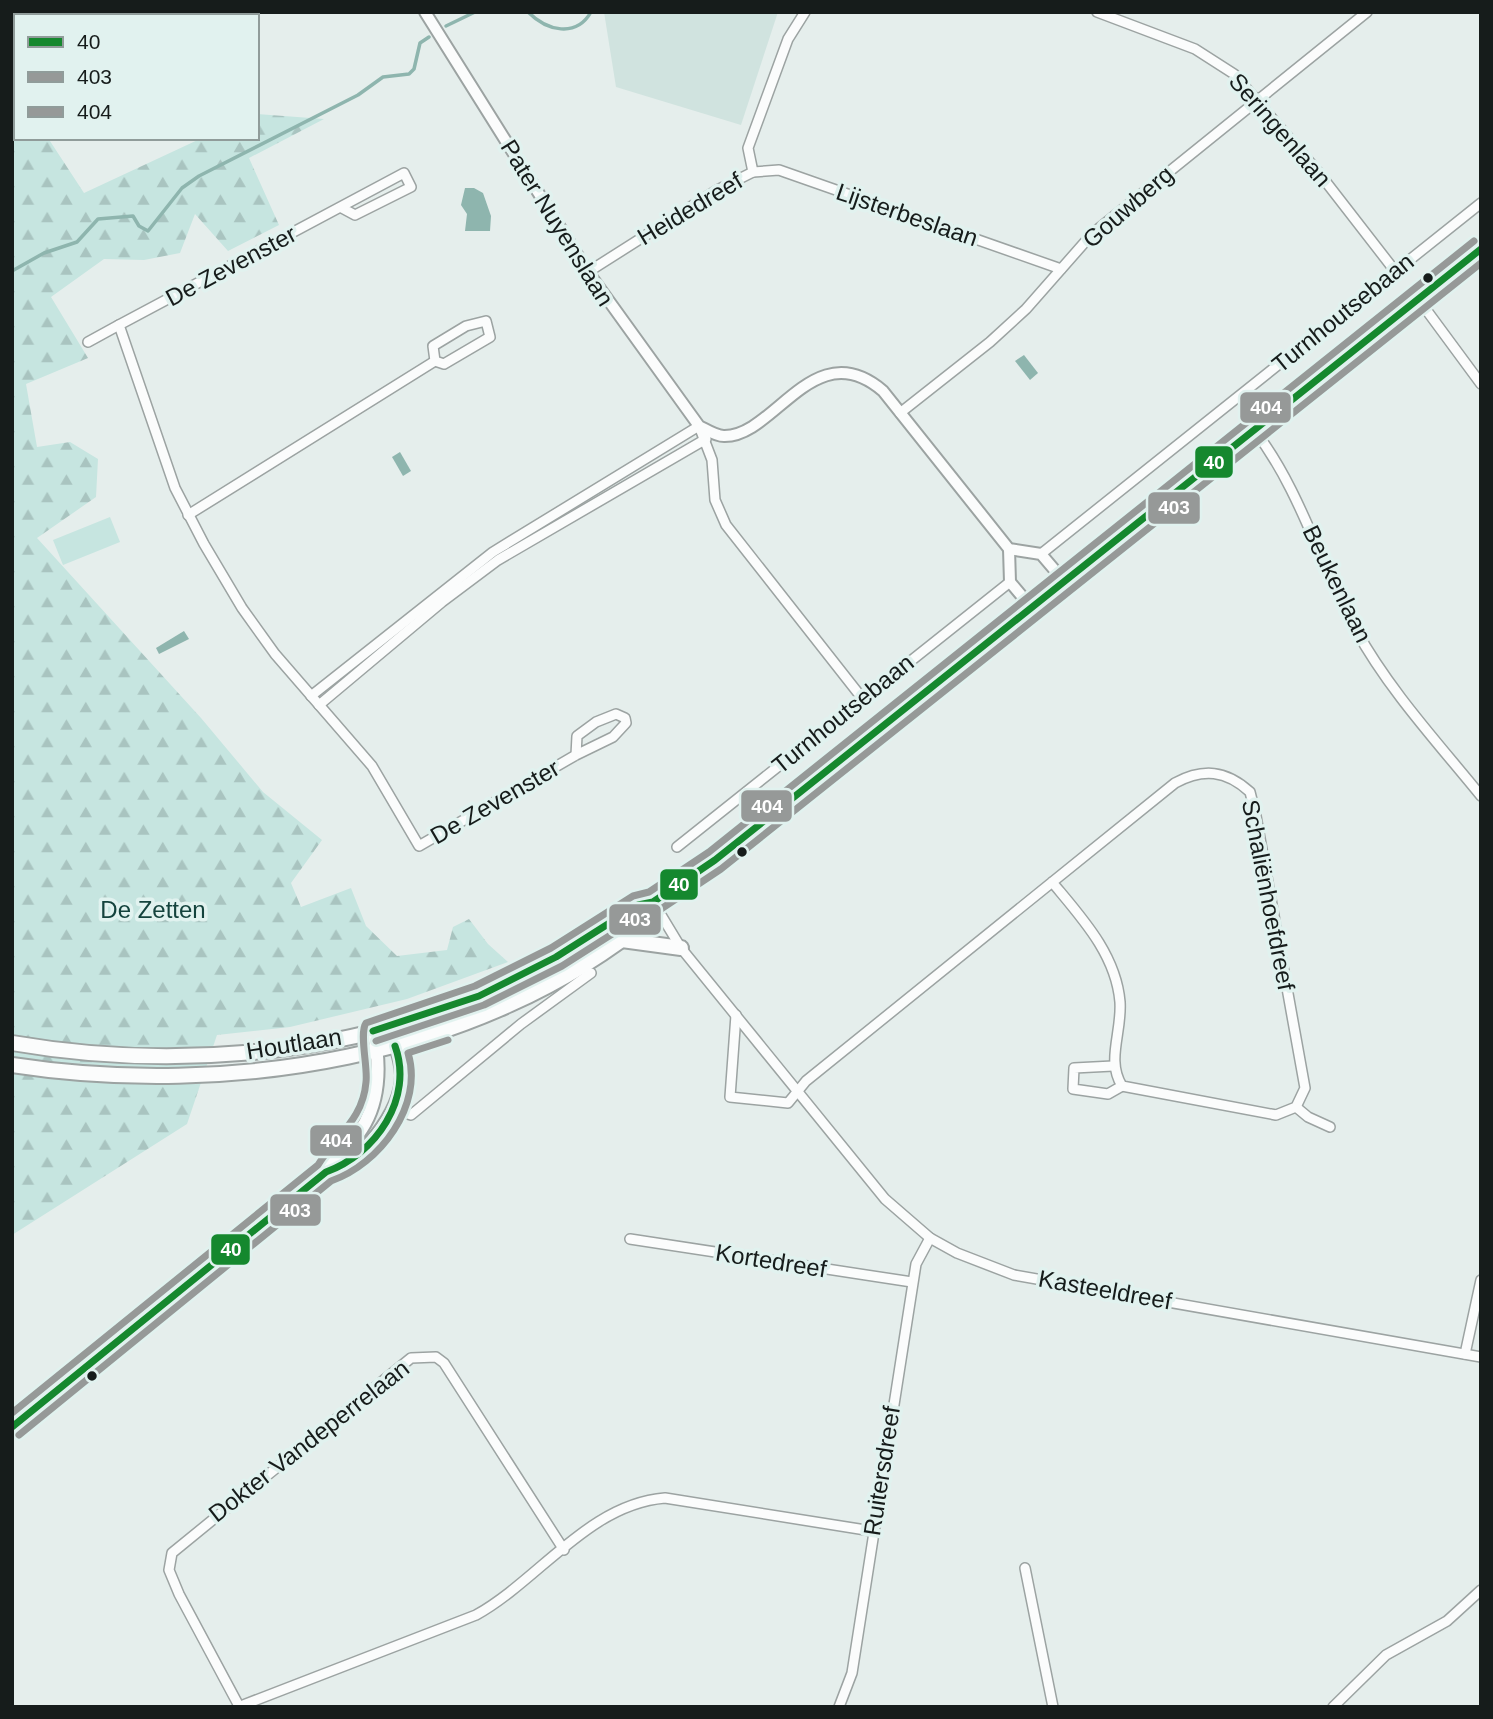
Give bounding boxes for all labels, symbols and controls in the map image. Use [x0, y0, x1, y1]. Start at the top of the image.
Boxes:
legend [14, 14, 259, 140]
text: 40 [77, 30, 100, 53]
text: 403 [77, 65, 112, 88]
street label: Seringenlaan [1224, 67, 1337, 192]
text: 404 [77, 100, 112, 123]
street label: Pater Nuyenslaan [495, 135, 619, 311]
street label: Gouwberg [1077, 160, 1178, 253]
street label: Heidedreef [632, 167, 747, 250]
street label: Lijsterbeslaan [833, 178, 982, 251]
street label: De Zevenster [161, 220, 301, 311]
street label: Turnhoutsebaan [1267, 247, 1419, 378]
unlabelled marker [1421, 271, 1435, 285]
line badge: 404 [1239, 391, 1292, 424]
text: 404 [1250, 397, 1282, 418]
line badge: 40 [1194, 445, 1234, 479]
text: 40 [1203, 452, 1225, 473]
line badge: 403 [1147, 491, 1201, 525]
text: 403 [1158, 497, 1190, 518]
street label: Beukenlaan [1298, 521, 1377, 647]
street label: Turnhoutsebaan [767, 648, 919, 779]
street label: De Zevenster [426, 754, 564, 849]
line badge: 404 [740, 789, 793, 823]
text: 404 [751, 796, 783, 817]
street label: Schaliënhoefdreef [1237, 797, 1300, 993]
unlabelled marker [735, 845, 749, 859]
line badge: 40 [659, 868, 699, 901]
text: 40 [668, 874, 690, 895]
park label: De Zetten [100, 896, 206, 923]
line badge: 403 [608, 903, 662, 936]
text: 403 [619, 909, 651, 930]
street label: Houtlaan [244, 1023, 343, 1064]
line badge: 404 [309, 1124, 363, 1157]
text: 404 [320, 1130, 352, 1151]
line badge: 403 [269, 1193, 322, 1227]
text: 403 [279, 1200, 311, 1221]
line badge: 40 [210, 1233, 251, 1266]
street label: Kortedreef [714, 1238, 829, 1283]
text: 40 [220, 1239, 242, 1260]
street label: Kasteeldreef [1036, 1265, 1174, 1315]
street label: Dokter Vandeperrelaan [203, 1354, 414, 1527]
unlabelled marker [85, 1369, 99, 1383]
street label: Ruitersdreef [858, 1404, 905, 1538]

